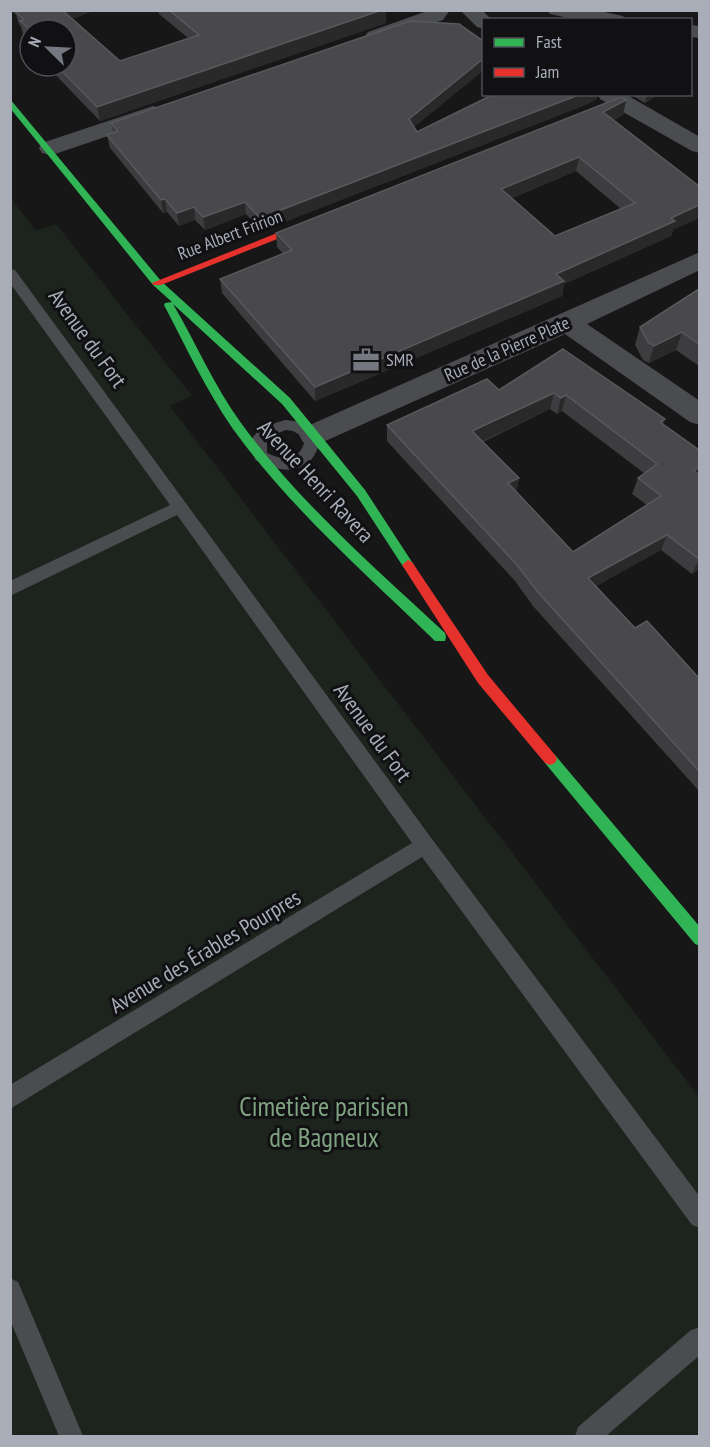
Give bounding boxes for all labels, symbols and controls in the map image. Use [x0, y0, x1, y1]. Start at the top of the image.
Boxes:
north arrow [18, 18, 78, 78]
legend [482, 18, 692, 96]
text: Fast [536, 30, 562, 53]
text: N [23, 34, 45, 50]
text: Jam [535, 60, 559, 83]
street label: Rue Albert Fririon [174, 204, 285, 265]
street label: Avenue du Fort [43, 283, 133, 393]
street label: Rue de la Pierre Plate [441, 311, 573, 386]
office icon: SMR [351, 345, 381, 375]
place label: SMR [386, 348, 414, 371]
street label: Avenue Henri Ravera [252, 414, 380, 548]
street label: Avenue du Fort [328, 677, 418, 787]
street label: Avenue des Érables Pourpres [105, 883, 305, 1019]
park label: Cimetière parisien de Bagneux [239, 1089, 409, 1154]

